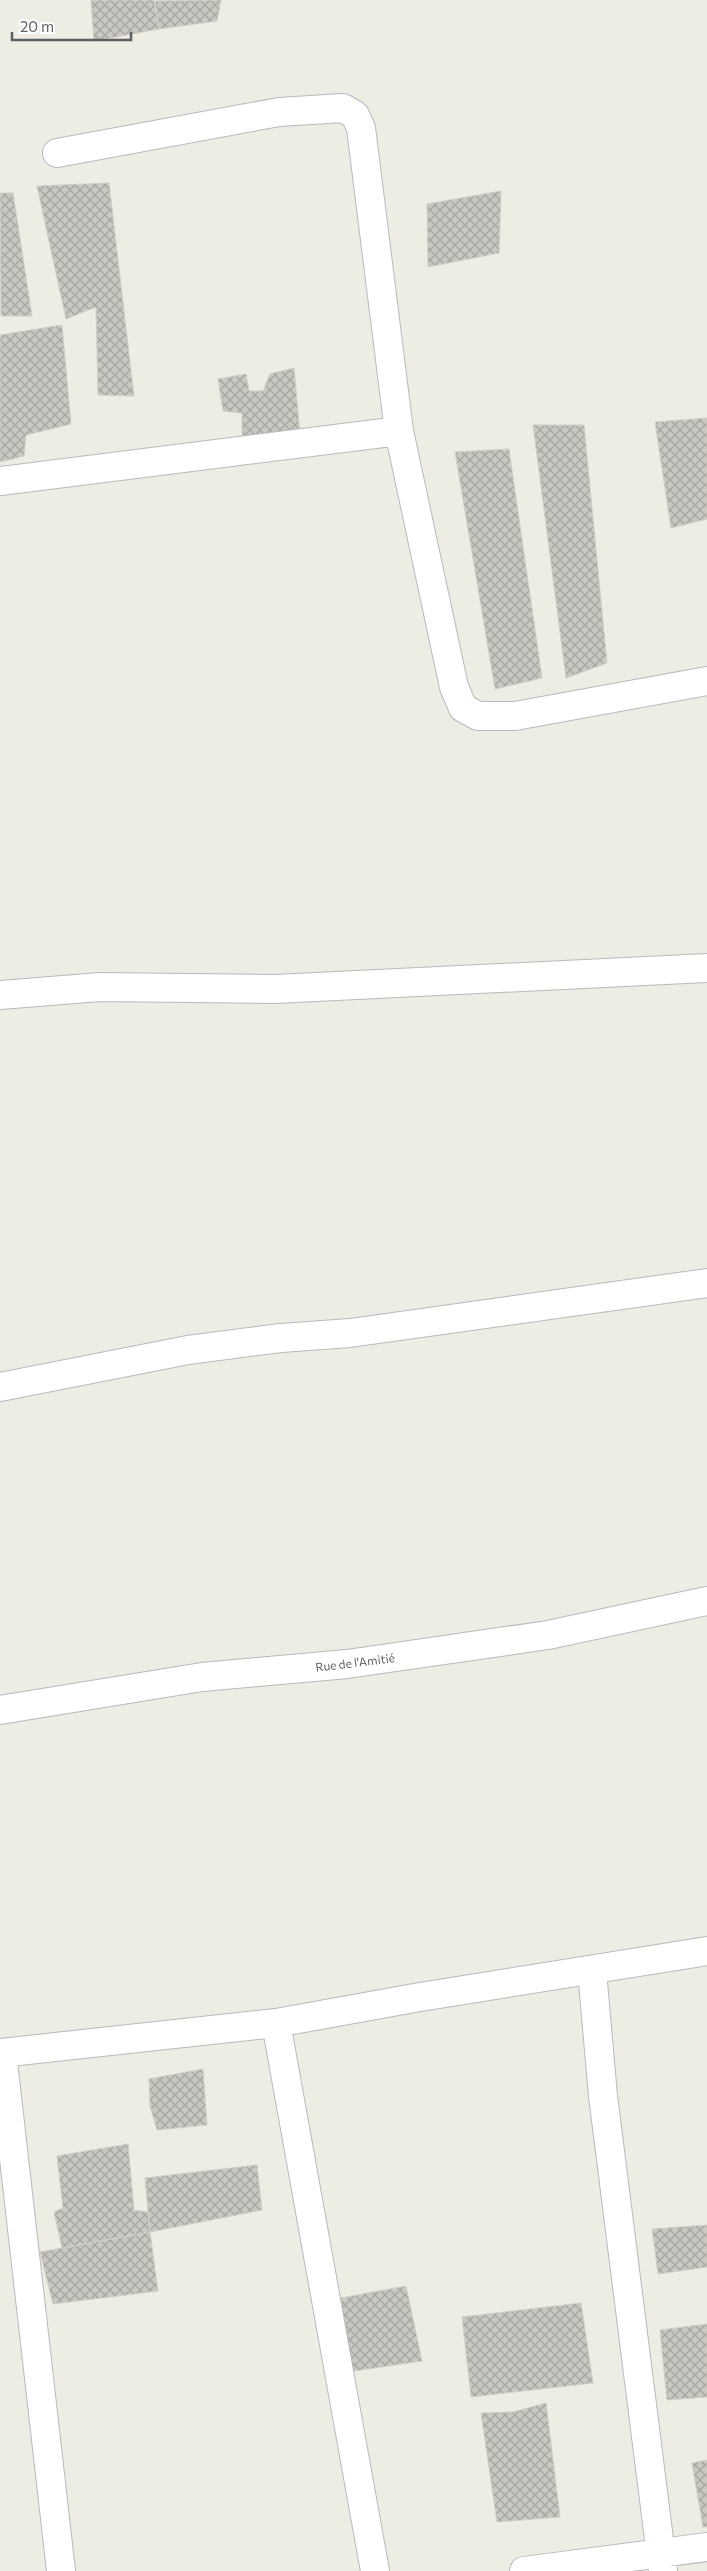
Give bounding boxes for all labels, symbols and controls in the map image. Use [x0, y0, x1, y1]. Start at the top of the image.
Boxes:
scale bar [12, 10, 131, 42]
text: 20 m [20, 17, 54, 35]
street label: Rue de l'Amitié [315, 1650, 395, 1674]

